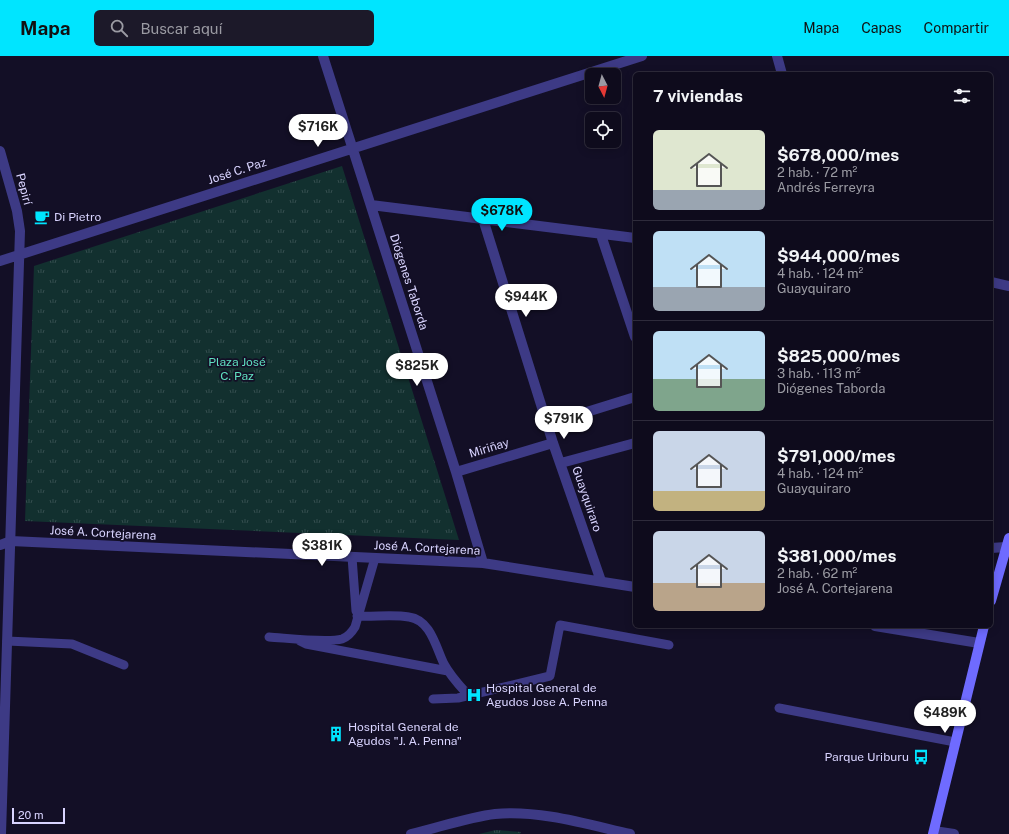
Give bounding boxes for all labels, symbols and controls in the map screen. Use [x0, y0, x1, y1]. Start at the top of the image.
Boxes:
search box [94, 10, 374, 46]
text: Mapa [20, 17, 70, 39]
icon: search [108, 17, 130, 39]
text: Buscar aquí [140, 20, 222, 37]
text: Mapa [803, 20, 839, 36]
text: Capas [861, 20, 902, 36]
text: Compartir [924, 20, 989, 36]
north arrow [585, 68, 621, 104]
map controls [585, 68, 621, 148]
icon: filters [951, 85, 973, 107]
text: 7 viviendas [653, 86, 743, 106]
button: locate [585, 112, 621, 148]
pin: $716K [290, 114, 346, 148]
text: $716K [298, 119, 338, 134]
text: $678,000/mes [777, 145, 899, 165]
icon: home [685, 146, 733, 194]
street label: José C. Paz [206, 155, 268, 187]
text: 2 hab. · 72 m² [777, 165, 857, 180]
street label: Pepirí [13, 172, 35, 207]
text: Andrés Ferreyra [777, 180, 875, 195]
pin: $678K [474, 198, 530, 232]
text: $678K [480, 203, 524, 218]
cafe icon: Di Pietro [33, 208, 51, 226]
place label: Di Pietro [54, 210, 102, 224]
street label: Diógenes Taborda [387, 232, 431, 332]
text: $944,000/mes [777, 246, 900, 266]
icon: home [685, 247, 733, 295]
text: 4 hab. · 124 m² [777, 266, 863, 281]
text: Guayquiraro [777, 281, 851, 296]
pin: $944K [498, 284, 554, 318]
text: $944K [504, 289, 548, 304]
text: $825,000/mes [777, 346, 900, 366]
icon: home [685, 347, 733, 395]
pin: $825K [389, 353, 445, 387]
park label: Plaza José C. Paz [208, 355, 266, 383]
text: $825K [395, 358, 439, 373]
text: 3 hab. · 113 m² [777, 366, 861, 381]
text: Diógenes Taborda [777, 381, 885, 396]
pin: $791K [536, 406, 592, 440]
text: $791K [544, 411, 584, 426]
street label: Miriñay [467, 435, 511, 461]
text: $791,000/mes [777, 446, 895, 466]
icon: home [685, 447, 733, 495]
street label: Guayquiraro [569, 464, 605, 534]
text: 4 hab. · 124 m² [777, 466, 863, 481]
text: Guayquiraro [777, 481, 851, 496]
street label: José A. Cortejarena [49, 523, 157, 543]
pin: $381K [294, 533, 350, 567]
text: $381K [301, 538, 343, 553]
street label: José A. Cortejarena [373, 538, 481, 558]
text: $381,000/mes [777, 546, 896, 566]
icon: home [685, 547, 733, 595]
text: 2 hab. · 62 m² [777, 566, 857, 581]
text: José A. Cortejarena [777, 581, 893, 596]
place label: Hospital General de Agudos Jose A. Penna [486, 681, 607, 709]
hospital icon: Hospital General de Agudos Jose A. Penna [465, 686, 483, 704]
pin: $489K [917, 700, 973, 734]
text: $489K [923, 705, 967, 720]
place label: Hospital General de Agudos "J. A. Penna" [348, 720, 462, 748]
building icon: Hospital General de Agudos "J. A. Penna" [327, 725, 345, 743]
bus stop icon: Parque Uriburu [912, 748, 930, 766]
place label: Parque Uriburu [825, 750, 909, 764]
scale bar [12, 806, 65, 825]
text: 20 m [18, 809, 43, 821]

